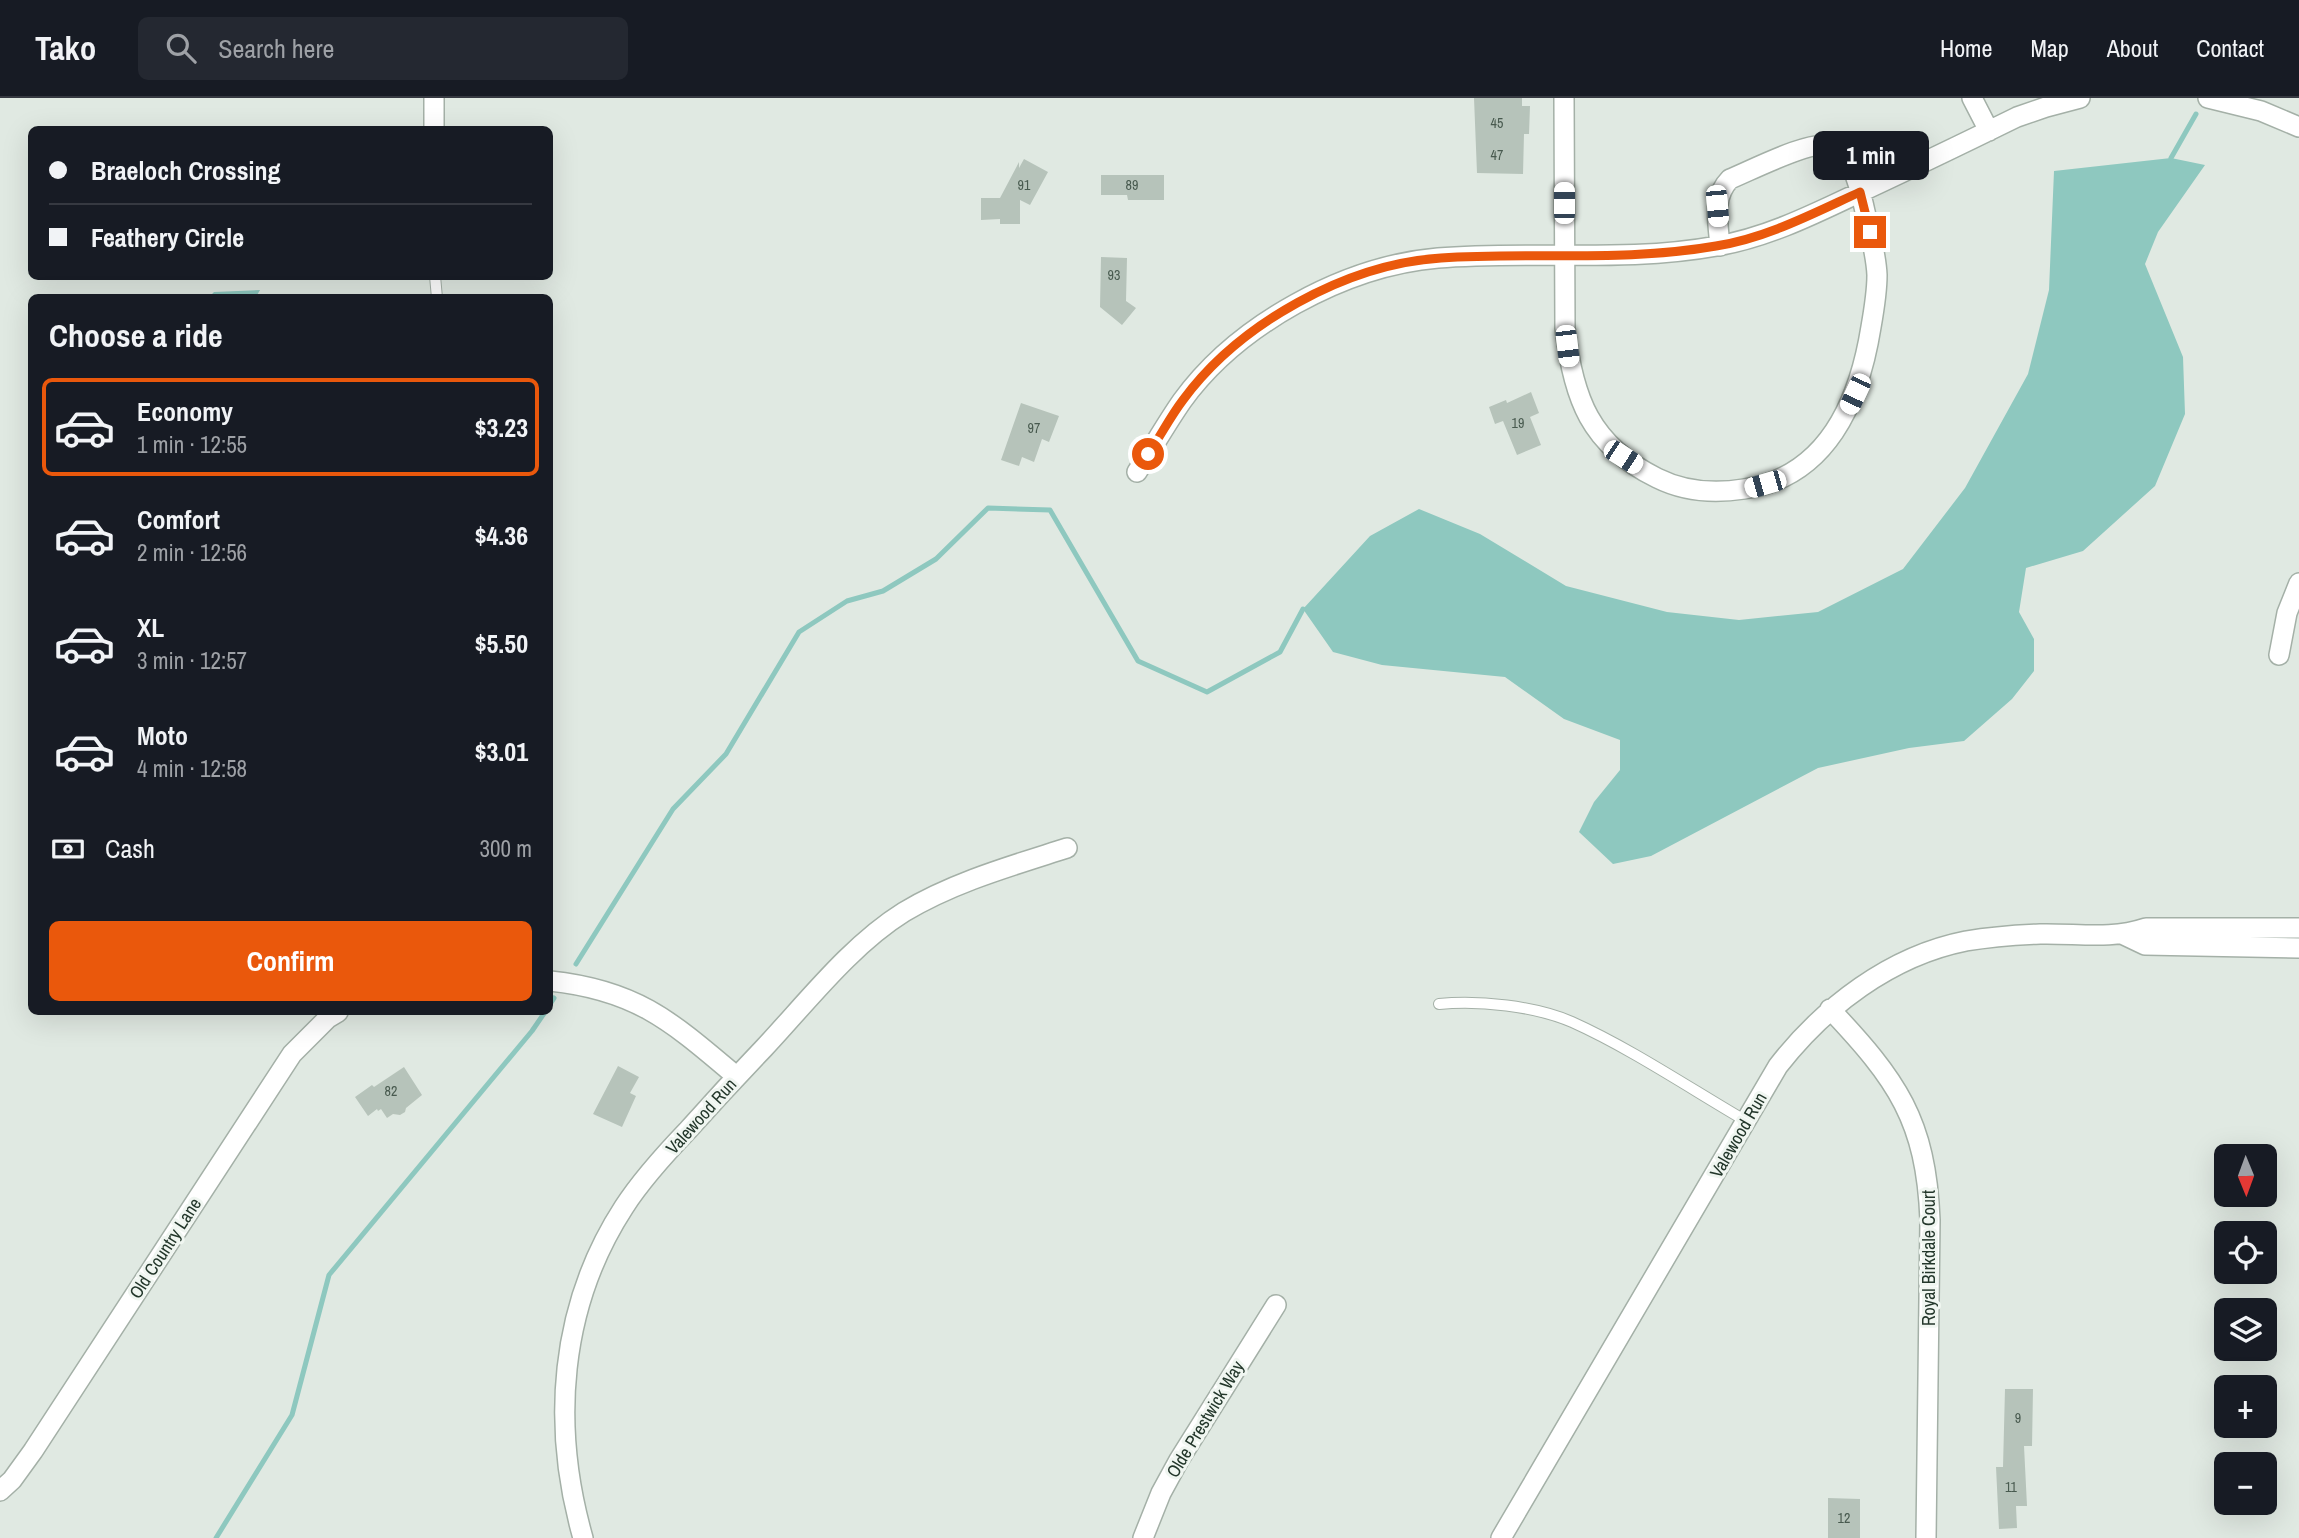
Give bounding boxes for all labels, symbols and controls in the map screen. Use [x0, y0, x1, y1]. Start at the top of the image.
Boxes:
search box [138, 17, 628, 80]
text: Tako [35, 26, 96, 70]
icon: search [162, 29, 200, 67]
text: Search here [218, 31, 334, 66]
text: Home [1940, 32, 1992, 64]
text: Map [2030, 32, 2069, 64]
text: About [2107, 32, 2158, 64]
text: Contact [2196, 32, 2264, 64]
house number: 45 [1491, 114, 1503, 132]
callout: 1 min [1812, 130, 1928, 180]
text: 1 min [1846, 140, 1896, 171]
house number: 47 [1491, 146, 1503, 164]
text: Braeloch Crossing [91, 153, 281, 188]
house number: 91 [1018, 176, 1031, 194]
house number: 89 [1126, 176, 1138, 194]
car [1554, 182, 1575, 224]
car [1705, 184, 1730, 228]
route end [1854, 216, 1886, 248]
text: Feathery Circle [91, 220, 244, 255]
house number: 93 [1108, 266, 1120, 284]
text: Choose a ride [49, 314, 223, 357]
car [1555, 324, 1580, 368]
car [1837, 371, 1874, 417]
text: Economy [137, 394, 233, 429]
icon: car [53, 396, 116, 459]
text: $3.23 [475, 410, 528, 445]
house number: 19 [1512, 414, 1524, 432]
house number: 97 [1028, 419, 1040, 437]
text: 1 min · 12:55 [137, 429, 247, 460]
car [1600, 437, 1647, 477]
route start [1132, 438, 1164, 470]
car [1742, 468, 1789, 500]
text: Comfort [137, 502, 220, 537]
icon: car [53, 504, 116, 567]
text: $4.36 [475, 518, 528, 553]
text: 2 min · 12:56 [137, 537, 247, 568]
text: XL [137, 610, 164, 645]
icon: car [53, 612, 116, 675]
text: $5.50 [475, 626, 528, 661]
text: 3 min · 12:57 [137, 645, 247, 676]
text: Moto [137, 718, 188, 753]
icon: car [53, 720, 116, 783]
text: $3.01 [475, 734, 528, 769]
text: 4 min · 12:58 [137, 753, 247, 784]
icon: cash [49, 830, 87, 868]
text: Cash [105, 831, 155, 866]
text: 300 m [480, 833, 532, 864]
button: Confirm [49, 921, 532, 1001]
street label: Valewood Run [660, 1072, 742, 1160]
house number: 82 [385, 1082, 397, 1100]
street label: Valewood Run [1703, 1088, 1773, 1182]
north arrow [2214, 1144, 2277, 1208]
map controls [2214, 1144, 2277, 1515]
street label: Royal Birkdale Court [1916, 1190, 1941, 1326]
street label: Old Country Lane [123, 1193, 207, 1303]
button: locate [2214, 1221, 2277, 1284]
button: layers [2214, 1298, 2277, 1361]
street label: Olde Prestwick Way [1160, 1355, 1250, 1482]
button: + [2214, 1375, 2277, 1438]
house number: 9 [2015, 1409, 2021, 1427]
button: − [2214, 1452, 2277, 1515]
house number: 11 [2005, 1478, 2018, 1496]
house number: 12 [1838, 1509, 1850, 1527]

